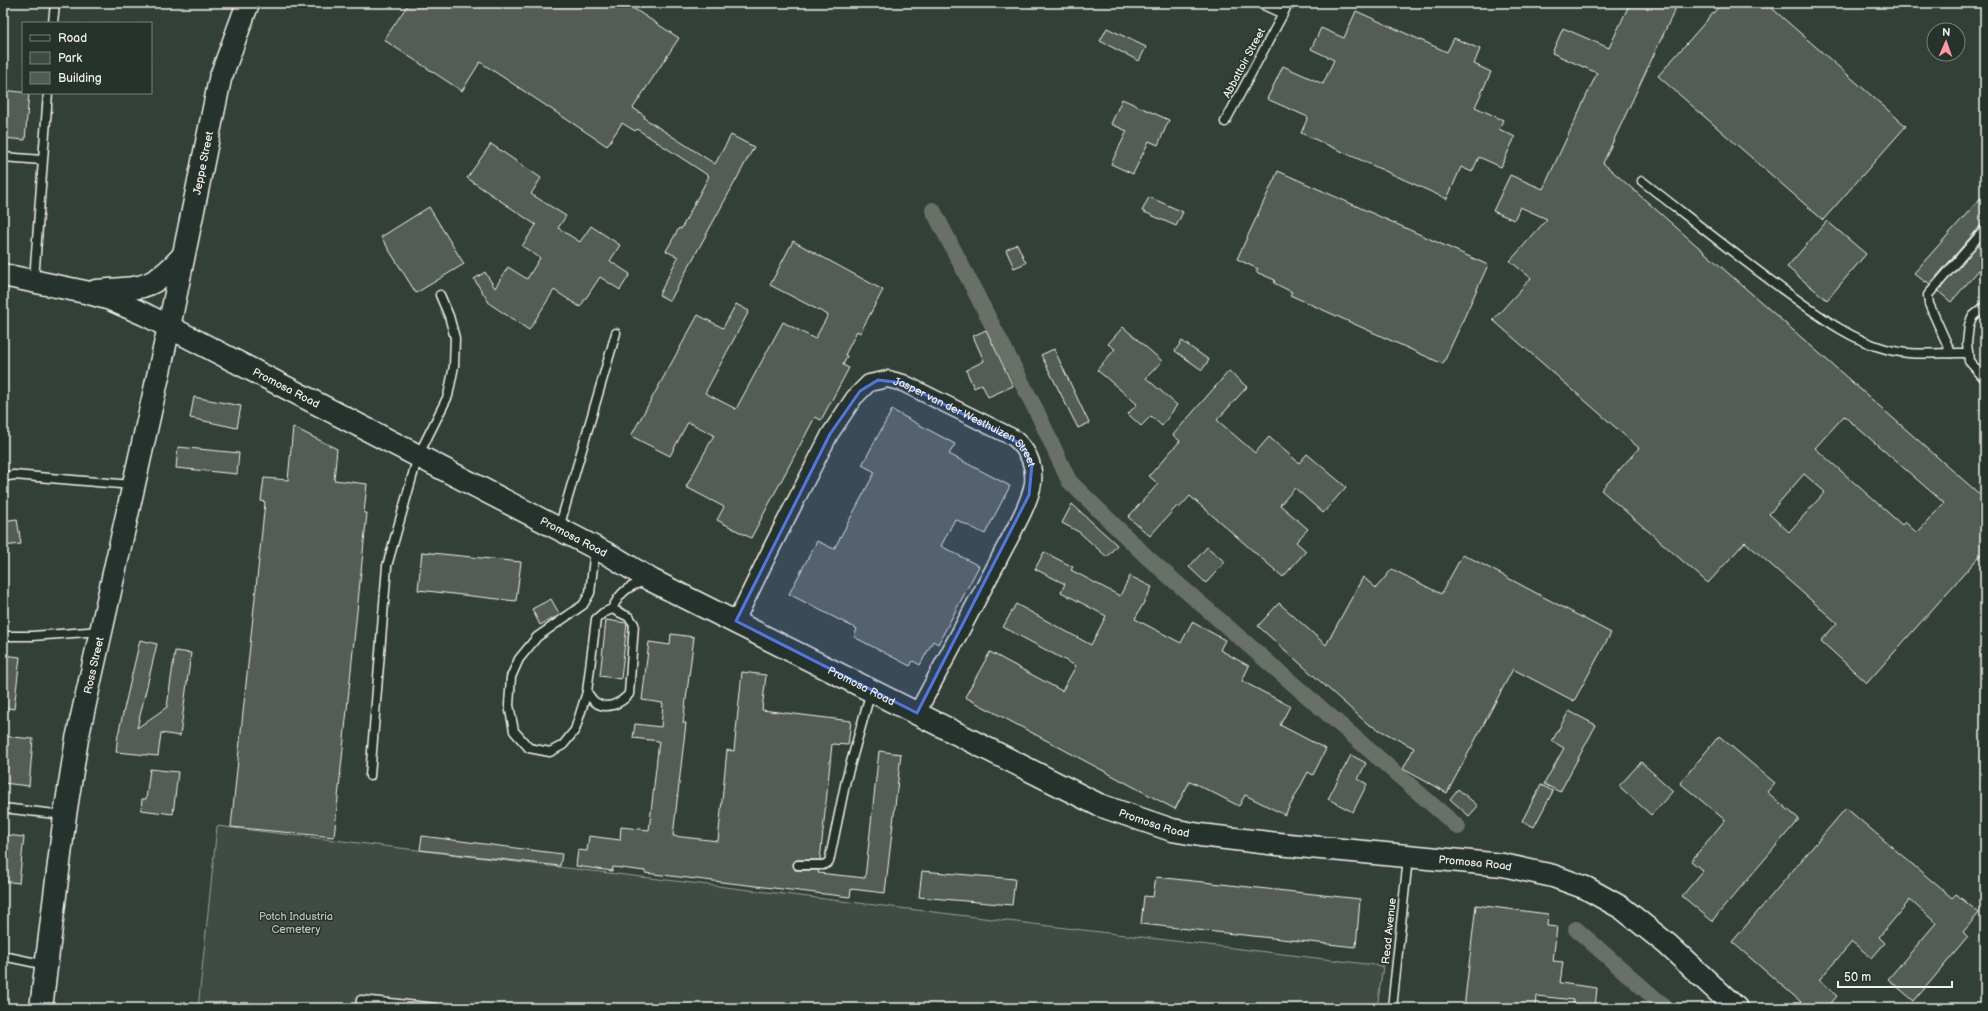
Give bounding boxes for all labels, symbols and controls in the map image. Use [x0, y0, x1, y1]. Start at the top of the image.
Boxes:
legend [22, 22, 152, 94]
north arrow [1926, 22, 1966, 62]
street label: Abbattoir Street [1220, 25, 1268, 100]
text: N [1942, 26, 1951, 39]
text: Road [58, 31, 87, 46]
text: Park [58, 51, 82, 66]
text: Building [58, 71, 102, 86]
street label: Jeppe Street [190, 130, 216, 196]
street label: Promosa Road [251, 365, 322, 410]
street label: Jasper van der Westhuizen Street [892, 374, 1039, 468]
street label: Promosa Road [538, 514, 610, 559]
street label: Ross Street [81, 635, 106, 695]
street label: Promosa Road [826, 663, 897, 708]
street label: Promosa Road [1117, 806, 1191, 840]
street label: Promosa Road [1438, 853, 1513, 873]
street label: Read Avenue [1379, 897, 1399, 965]
park label: Potch Industria Cemetery [259, 910, 333, 936]
scale bar [1838, 963, 1952, 989]
text: 50 m [1844, 970, 1871, 985]

